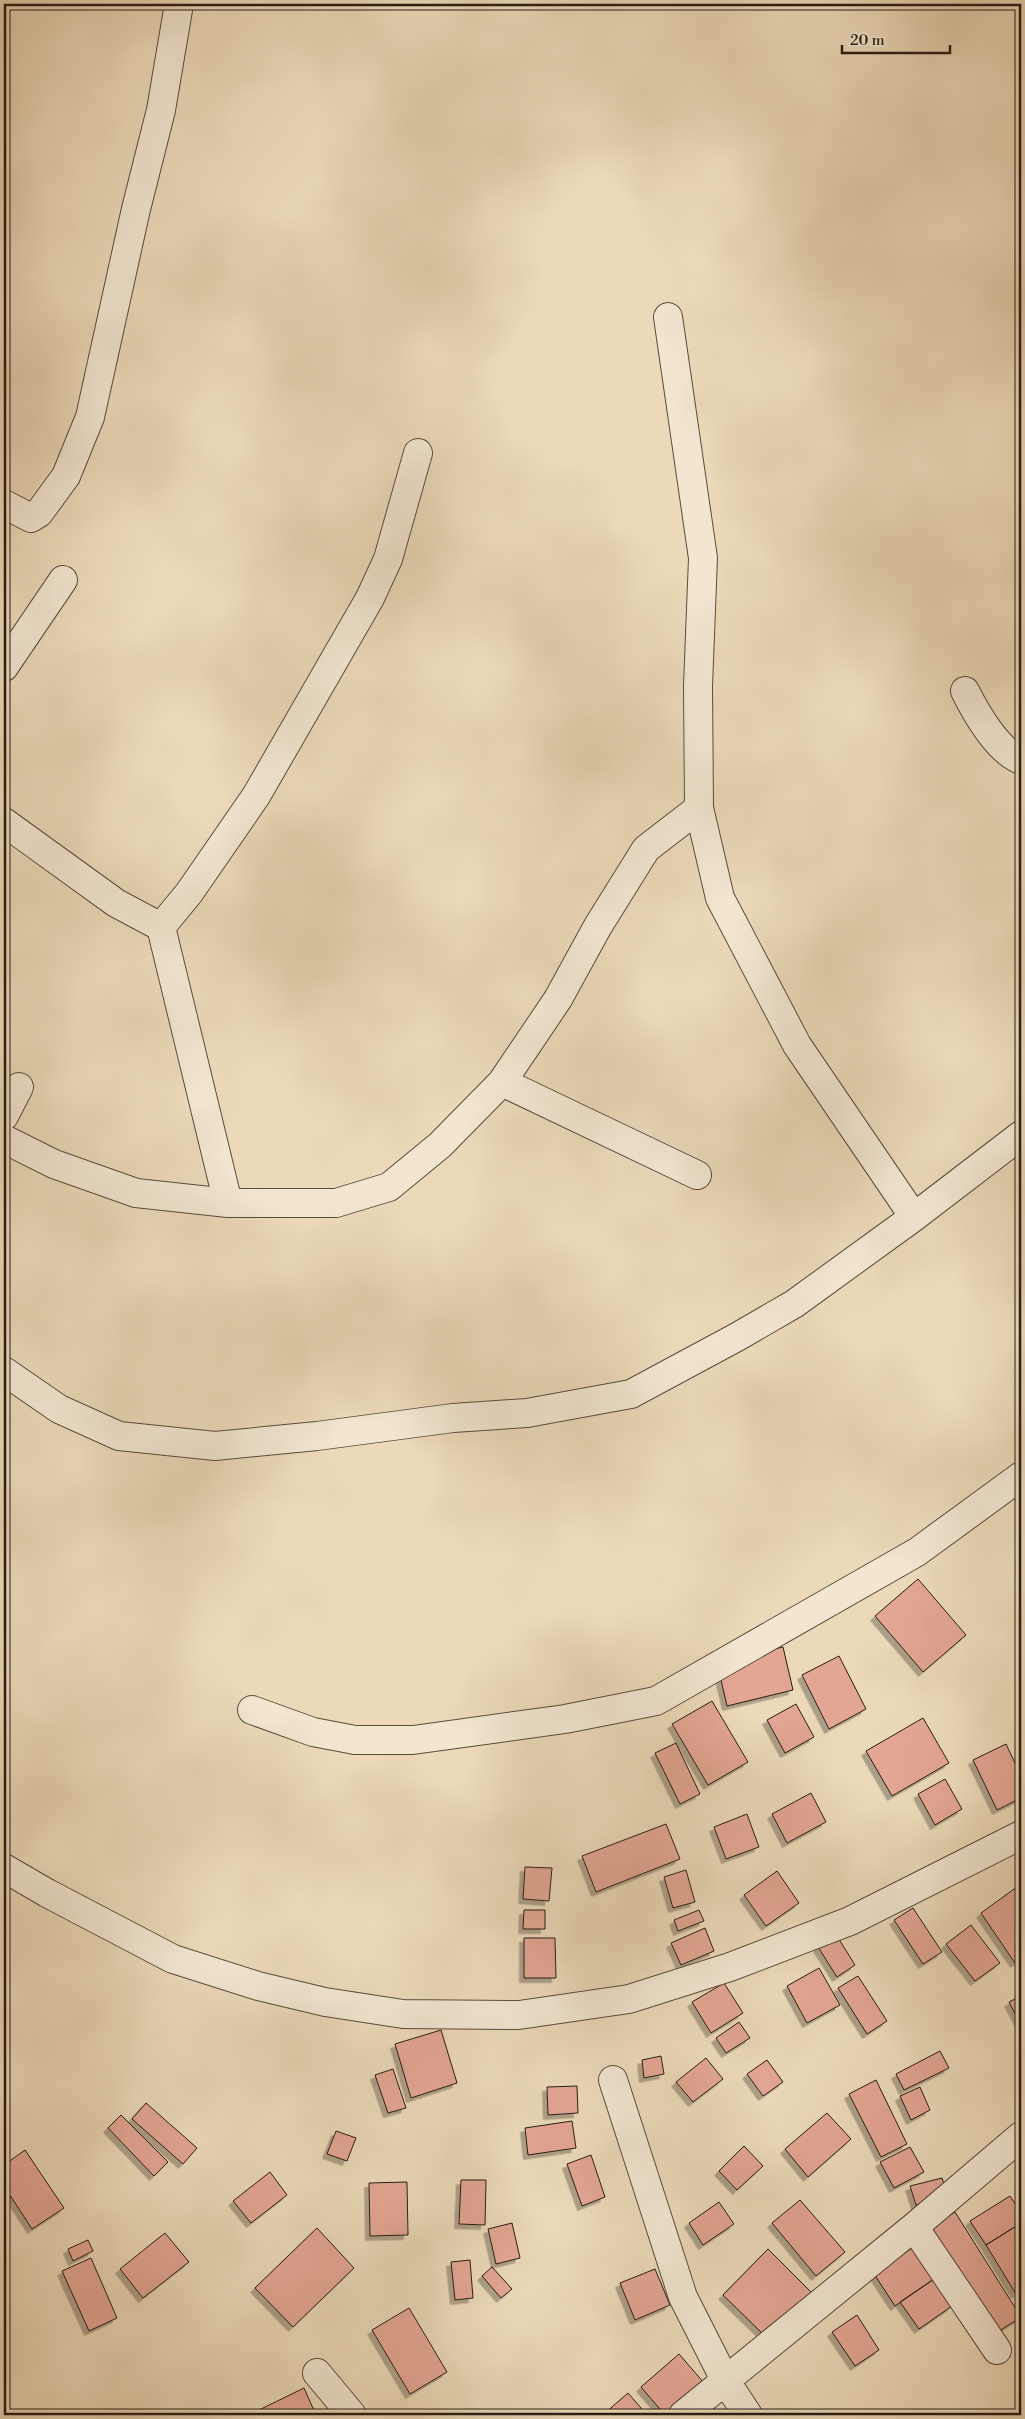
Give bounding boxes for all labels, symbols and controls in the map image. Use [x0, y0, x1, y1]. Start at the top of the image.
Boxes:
scale bar [842, 22, 950, 54]
text: 20 m [850, 31, 885, 50]

